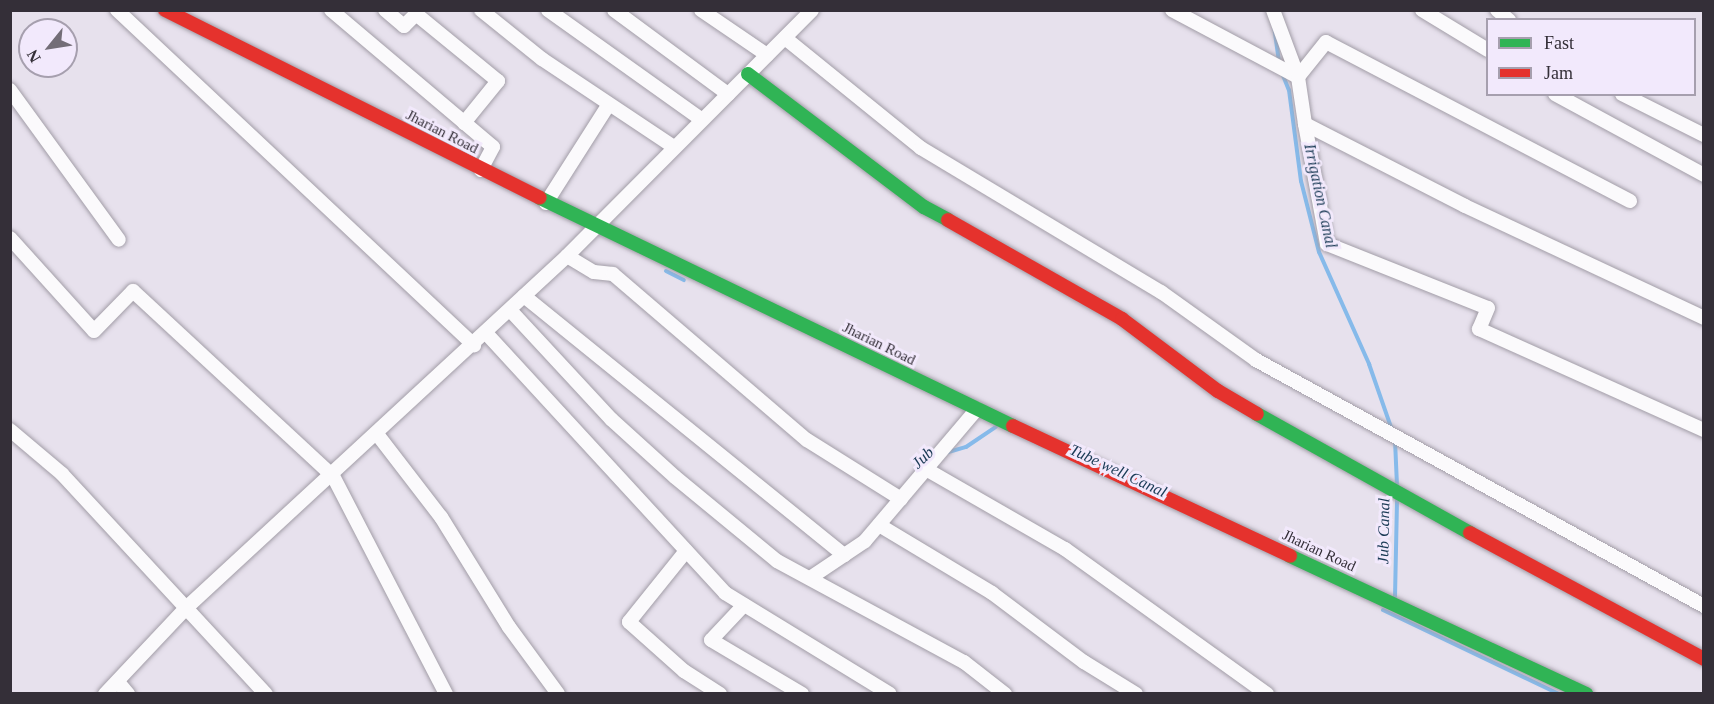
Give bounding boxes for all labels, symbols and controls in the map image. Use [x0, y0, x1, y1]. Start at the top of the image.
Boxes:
north arrow [18, 18, 78, 78]
legend [1486, 18, 1696, 96]
text: Fast [1544, 33, 1574, 53]
text: N [23, 47, 44, 66]
text: Jam [1544, 63, 1573, 83]
street label: Jharian Road [403, 106, 481, 158]
water label: Irrigation Canal [1300, 142, 1340, 250]
street label: Jharian Road [840, 319, 918, 369]
water label: Tube well Canal [1066, 440, 1170, 502]
water label: Jub [908, 443, 938, 473]
water label: Jub Canal [1374, 498, 1394, 564]
street label: Jharian Road [1280, 526, 1358, 576]

